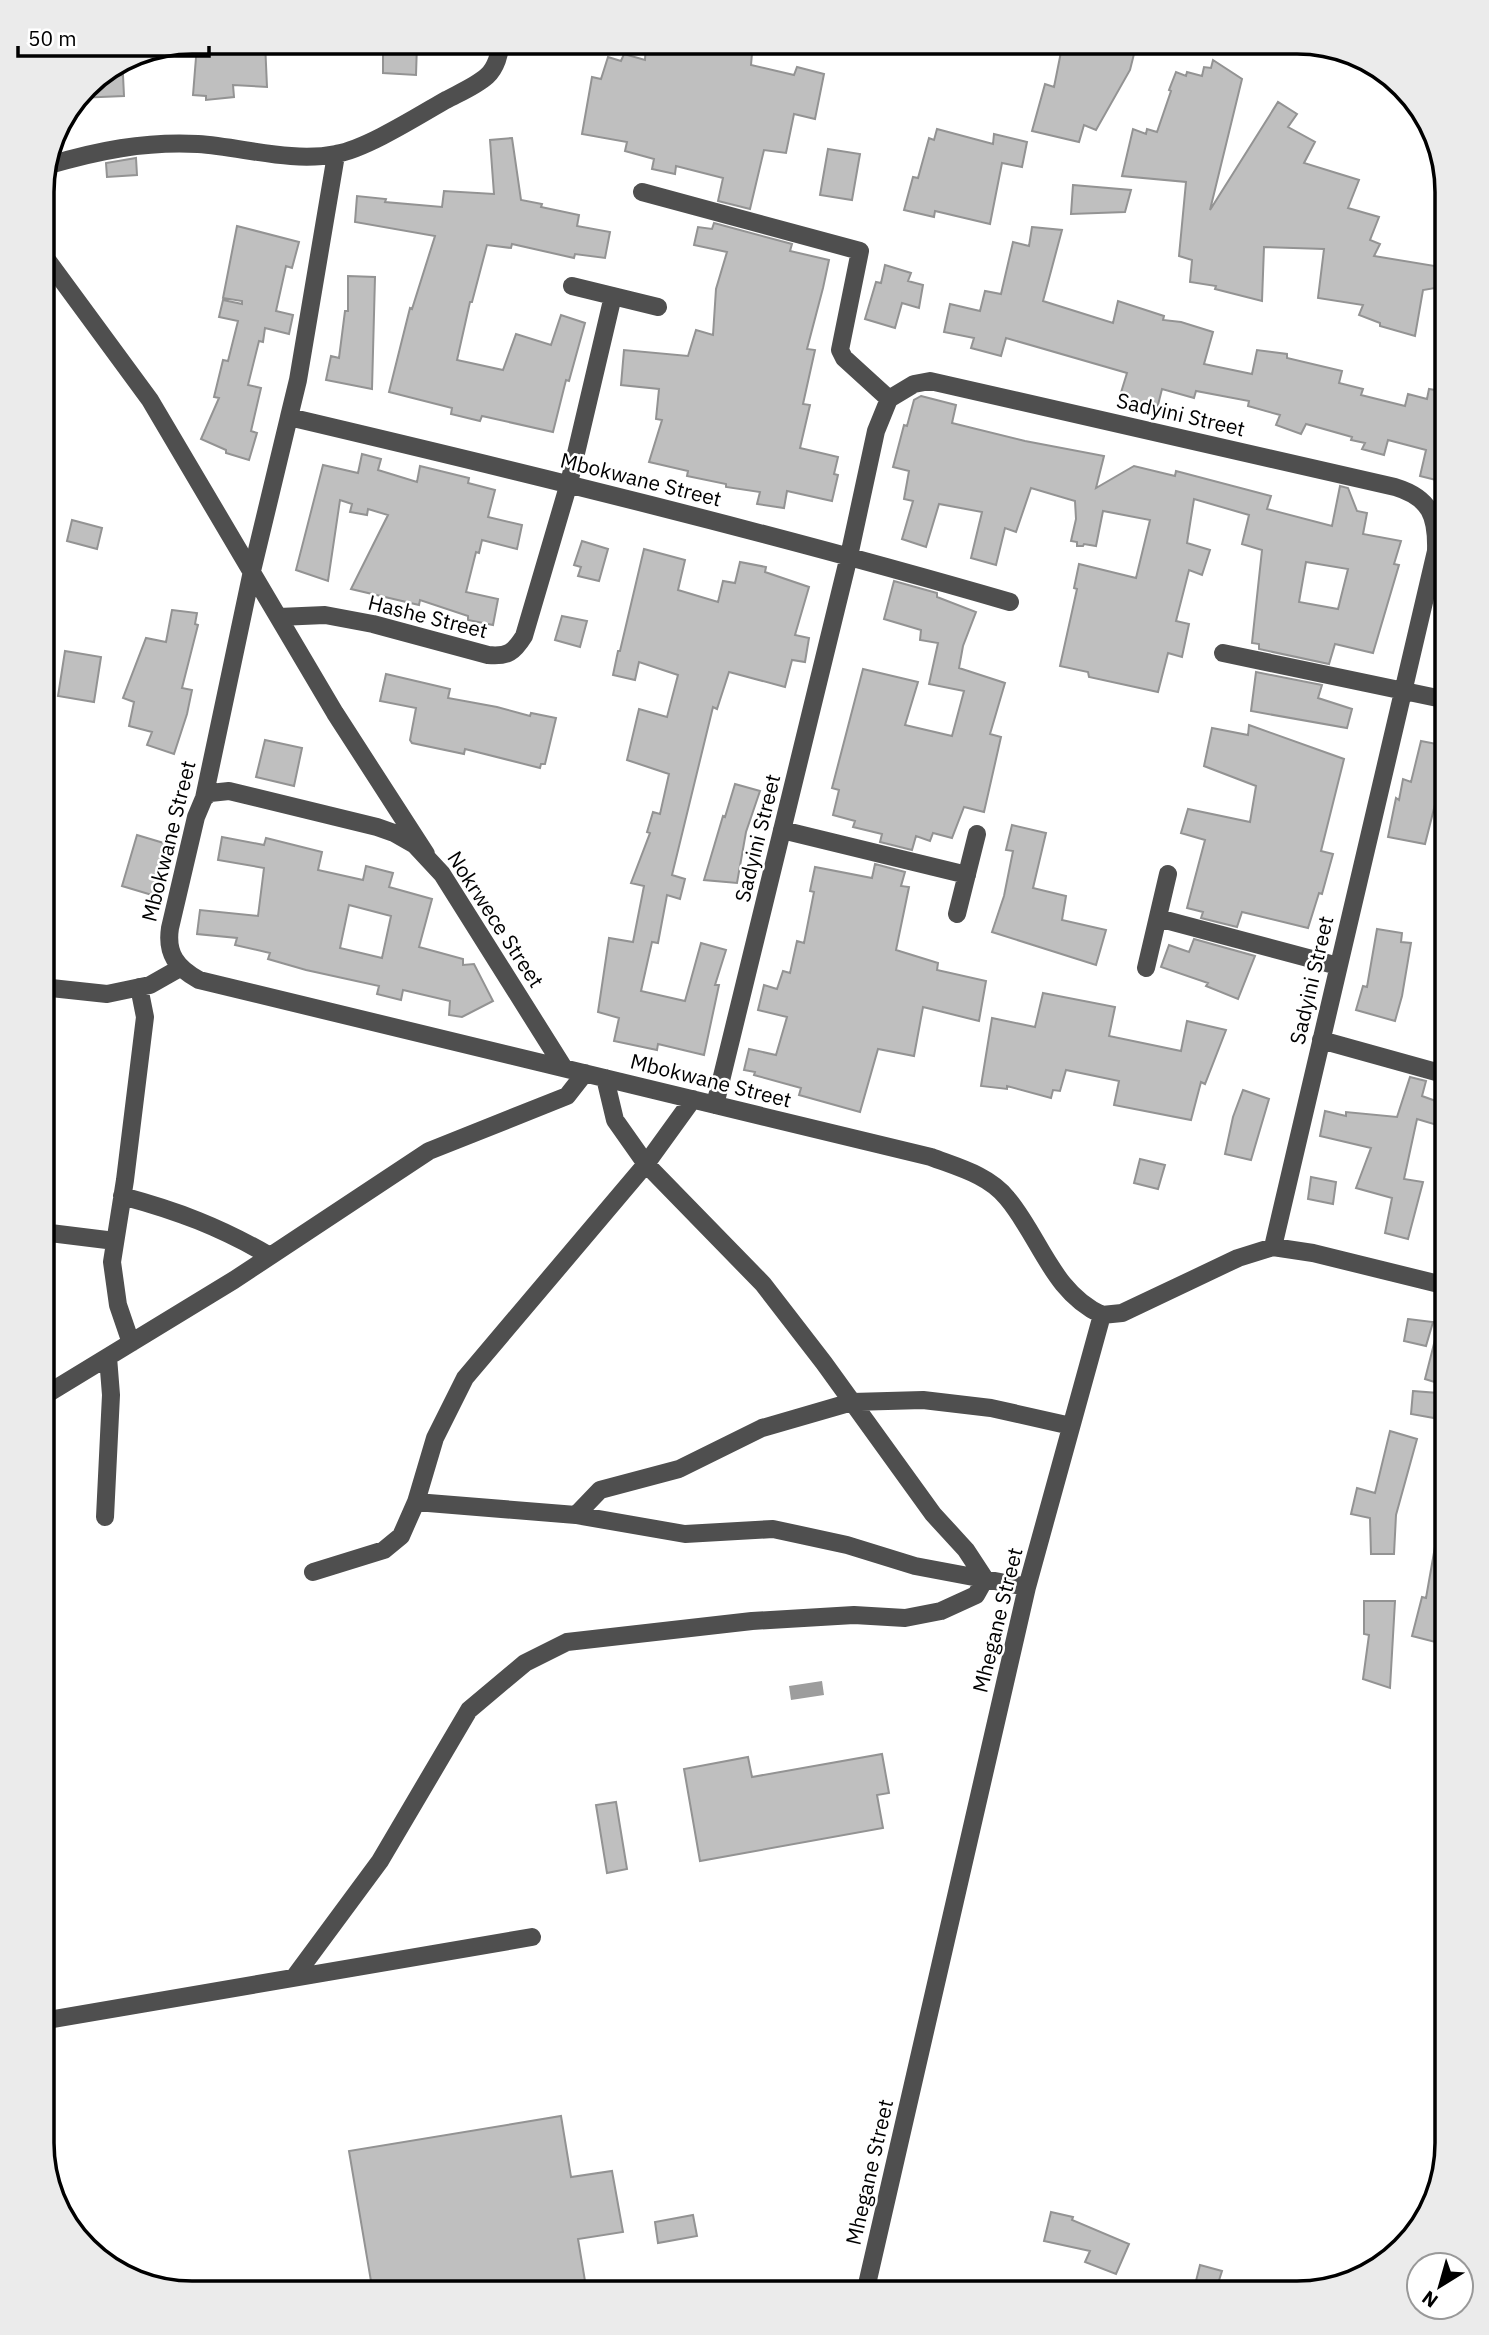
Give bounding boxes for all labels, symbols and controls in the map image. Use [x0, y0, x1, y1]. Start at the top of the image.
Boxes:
scale bar [18, 14, 208, 58]
text: 50 m [28, 24, 77, 52]
street label: Sadyini Street [1114, 386, 1248, 442]
street label: Mbokwane Street [557, 445, 725, 513]
street label: Hashe Street [365, 588, 491, 644]
street label: Mbokwane Street [134, 757, 202, 925]
street label: Sadyini Street [728, 771, 786, 905]
street label: Nokrwece Street [441, 845, 551, 993]
street label: Sadyini Street [1283, 913, 1339, 1047]
street label: Mbokwane Street [627, 1046, 795, 1114]
street label: Mhegane Street [965, 1544, 1029, 1696]
street label: Mhegane Street [839, 2096, 899, 2248]
north arrow [1405, 2251, 1475, 2321]
text: N [1417, 2286, 1442, 2313]

